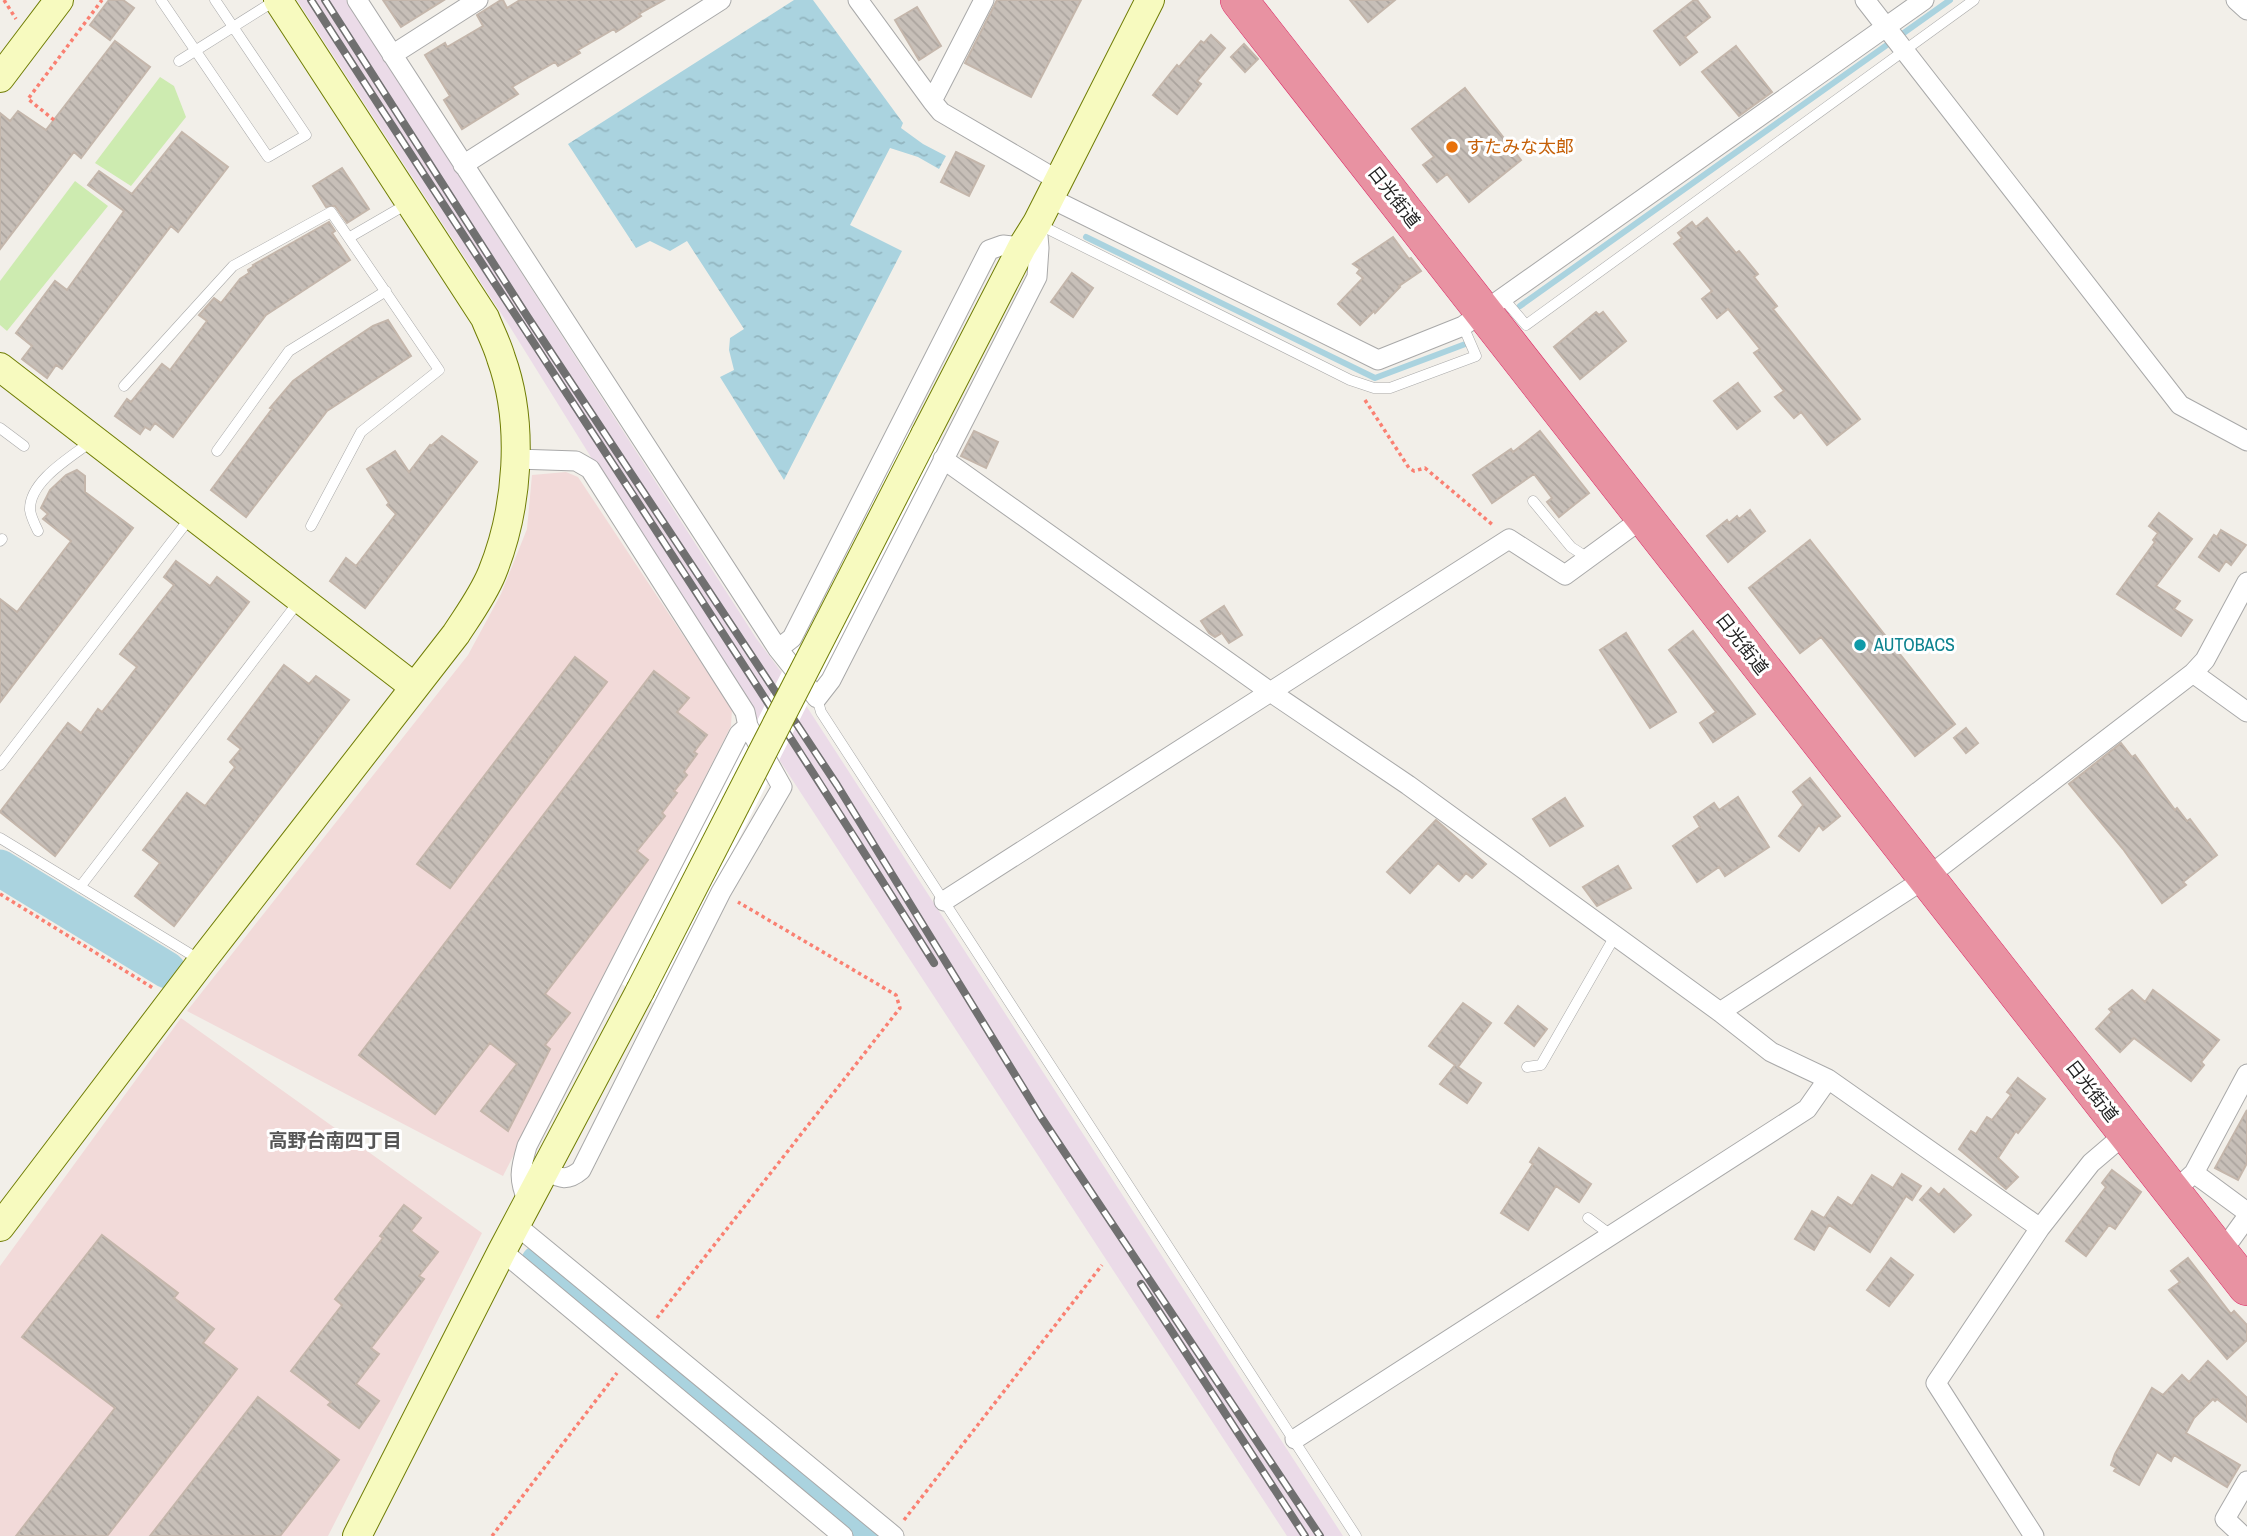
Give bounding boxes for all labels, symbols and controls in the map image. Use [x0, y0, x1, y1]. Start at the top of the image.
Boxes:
place label: すたみな太郎 [1466, 134, 1574, 159]
marker: すたみな太郎 [1444, 139, 1460, 155]
street label: 日光街道 [1362, 161, 1426, 233]
street label: 日光街道 [1710, 608, 1774, 680]
place label: AUTOBACS [1873, 632, 1955, 657]
marker: AUTOBACS [1852, 637, 1868, 653]
street label: 日光街道 [2060, 1055, 2124, 1127]
district label: 高野台南四丁目 [268, 1127, 402, 1153]

